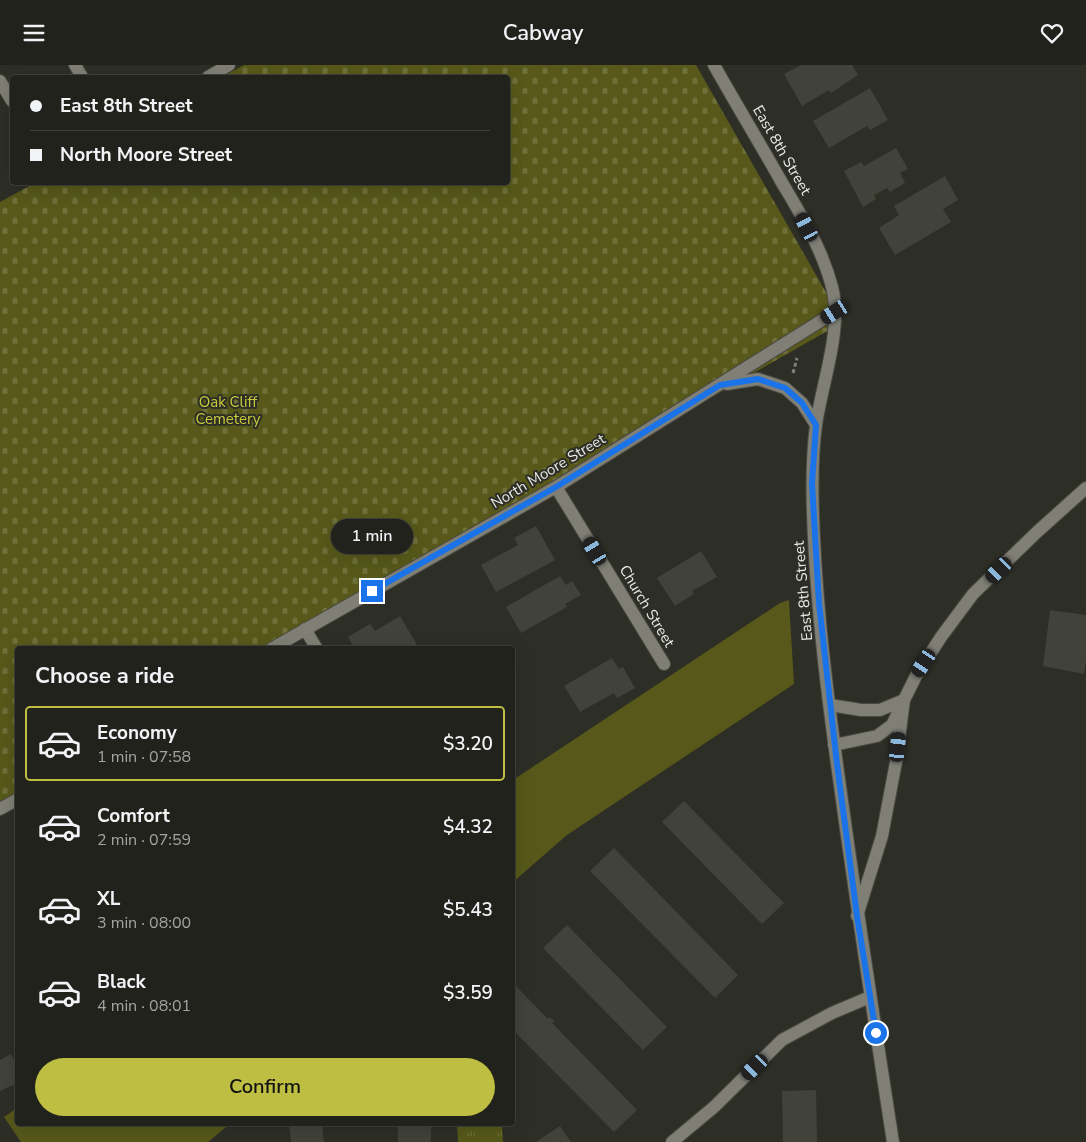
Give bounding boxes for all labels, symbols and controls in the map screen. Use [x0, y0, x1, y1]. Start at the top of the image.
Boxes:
text: Cabway [503, 18, 583, 48]
icon: menu [20, 19, 48, 47]
icon: heart [1038, 19, 1066, 47]
text: East 8th Street [60, 93, 193, 119]
street label: East 8th Street [748, 102, 816, 199]
text: North Moore Street [60, 142, 232, 168]
car [793, 210, 820, 244]
car [818, 298, 851, 326]
park label: Oak Cliff Cemetery [195, 392, 261, 429]
street label: North Moore Street [487, 428, 610, 513]
callout: 1 min [331, 519, 413, 553]
text: 1 min [352, 525, 392, 547]
car [580, 534, 609, 568]
street label: East 8th Street [789, 539, 817, 642]
car [982, 554, 1015, 586]
street label: Church Street [615, 561, 680, 651]
route end [361, 580, 383, 602]
car [909, 646, 938, 680]
text: Choose a ride [35, 661, 174, 691]
text: Economy [97, 720, 177, 746]
icon: car [37, 721, 82, 766]
text: $3.20 [443, 731, 493, 757]
car [888, 731, 907, 763]
text: 1 min · 07:58 [97, 746, 191, 768]
text: Comfort [97, 803, 170, 829]
icon: car [37, 804, 82, 849]
text: $4.32 [443, 814, 493, 840]
text: 2 min · 07:59 [97, 829, 191, 851]
text: XL [97, 886, 120, 912]
icon: car [37, 887, 82, 932]
text: $5.43 [443, 897, 493, 923]
text: 3 min · 08:00 [97, 912, 191, 934]
text: Black [97, 969, 146, 995]
icon: car [37, 970, 82, 1015]
text: $3.59 [443, 980, 493, 1006]
text: 4 min · 08:01 [97, 995, 191, 1017]
route start [865, 1022, 887, 1044]
car [738, 1051, 771, 1083]
button: Confirm [35, 1058, 495, 1116]

